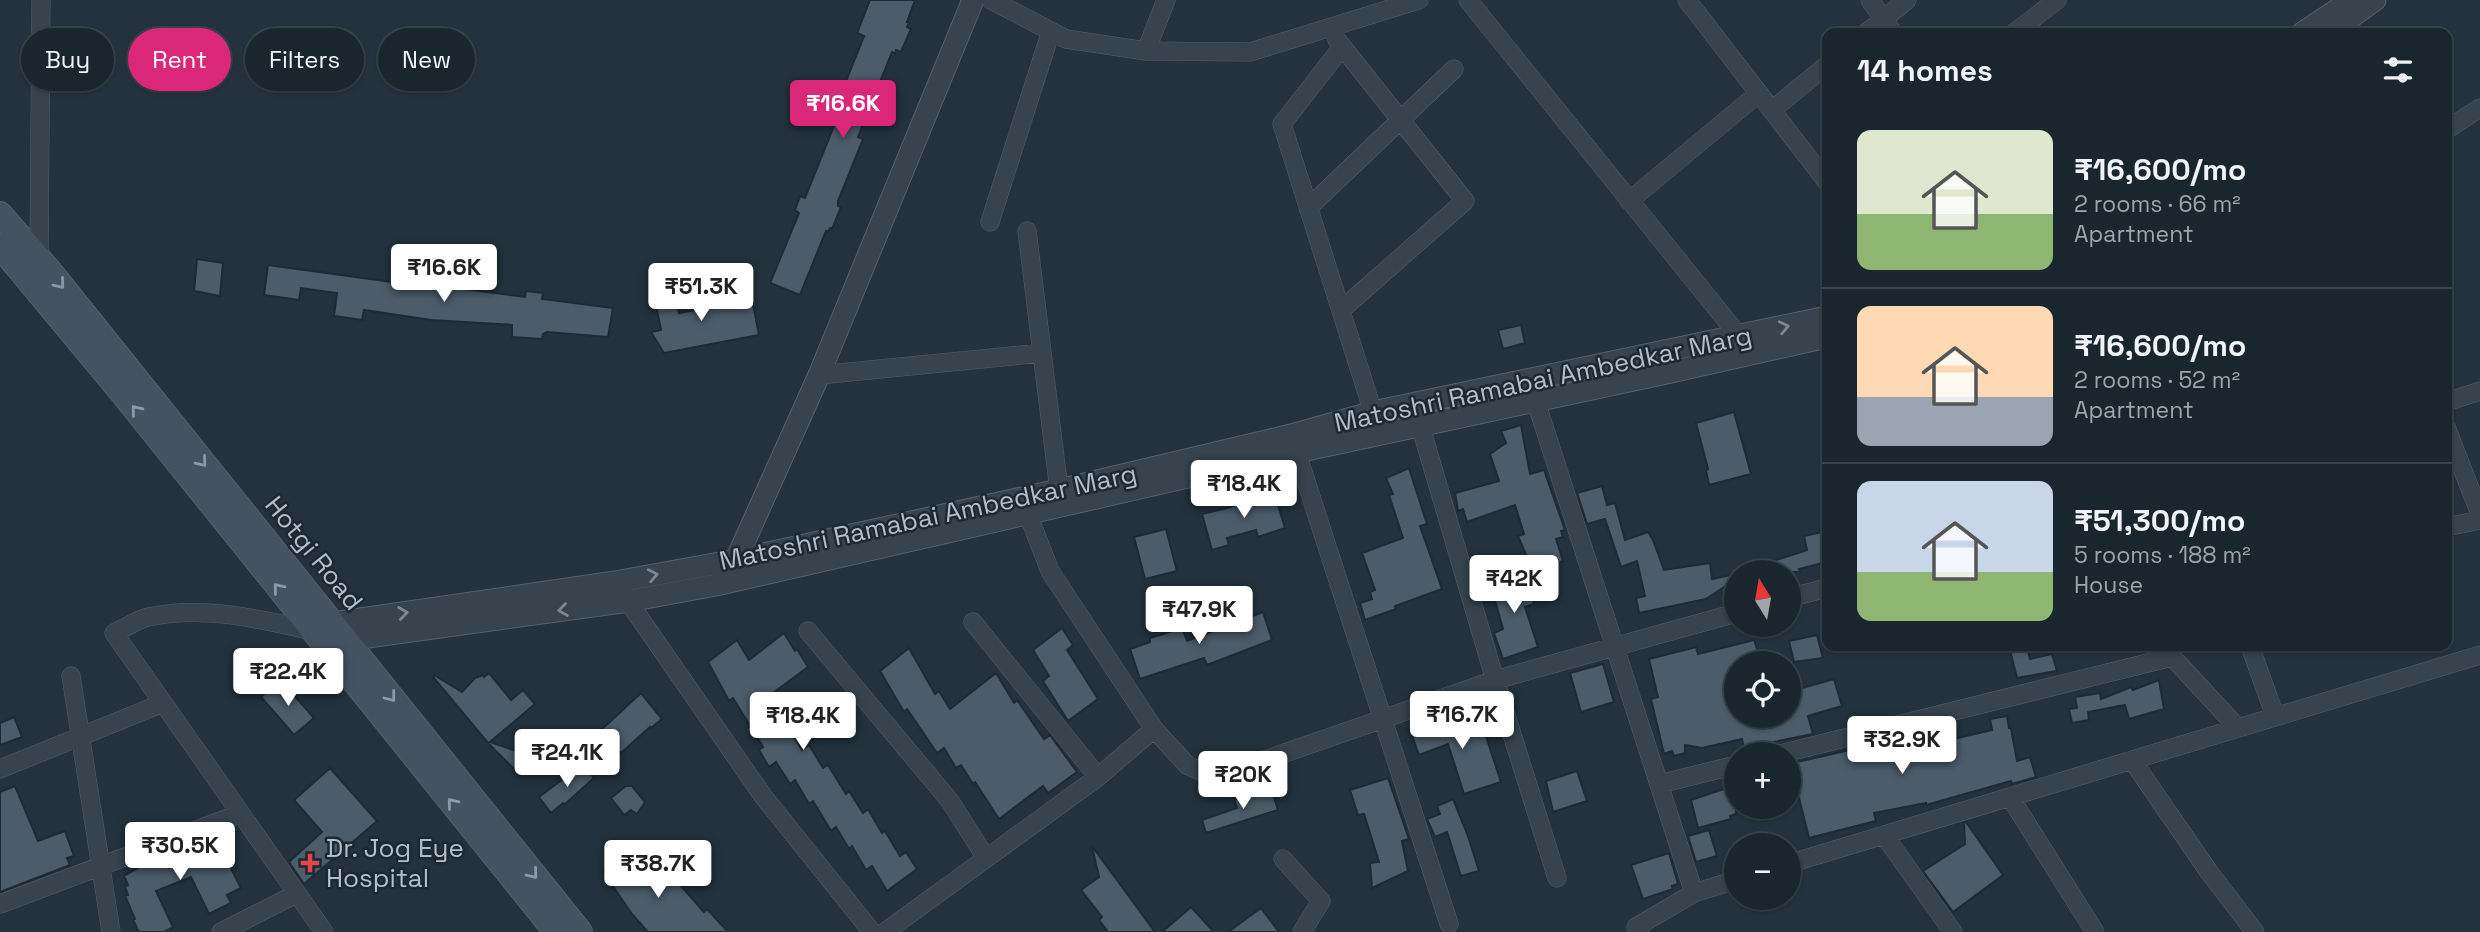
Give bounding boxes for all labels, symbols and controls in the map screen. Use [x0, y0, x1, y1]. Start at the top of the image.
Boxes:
chip: Buy [21, 28, 114, 91]
chip: Rent [128, 28, 231, 91]
chip: Filters [245, 28, 364, 91]
chip: New [378, 28, 475, 91]
text: 14 homes [1857, 51, 1993, 90]
icon: filters [2379, 51, 2417, 89]
pin: ₹16.6K [786, 80, 900, 140]
text: ₹16.6K [806, 88, 880, 118]
text: ₹16,600/mo [2074, 150, 2246, 189]
icon: home [1913, 158, 1997, 242]
text: 2 rooms · 66 m² [2074, 189, 2241, 219]
text: Apartment [2074, 219, 2194, 249]
pin: ₹16.6K [387, 244, 501, 304]
text: ₹16.6K [407, 252, 481, 282]
pin: ₹51.3K [644, 264, 758, 323]
text: ₹51.3K [664, 271, 738, 301]
one-way arrow [52, 277, 65, 289]
street label: Matoshri Ramabai Ambedkar Marg [1331, 318, 1755, 440]
one-way arrow [1778, 320, 1790, 335]
text: ₹16,600/mo [2074, 326, 2246, 365]
icon: home [1913, 334, 1997, 418]
text: 2 rooms · 52 m² [2074, 365, 2240, 395]
text: Apartment [2074, 395, 2194, 425]
one-way arrow [131, 406, 144, 418]
one-way arrow [194, 454, 207, 467]
street label: Matoshri Ramabai Ambedkar Marg [716, 456, 1140, 578]
pin: ₹18.4K [1187, 461, 1301, 520]
text: ₹18.4K [1207, 468, 1281, 498]
street label: Hotgi Road [257, 489, 371, 617]
text: ₹51,300/mo [2074, 501, 2245, 540]
icon: home [1913, 509, 1997, 593]
text: 5 rooms · 188 m² [2074, 540, 2251, 570]
pin: ₹42K [1473, 556, 1555, 615]
north arrow [1724, 560, 1801, 637]
map controls [1724, 560, 1801, 910]
text: ₹42K [1486, 563, 1543, 593]
one-way arrow [647, 568, 659, 583]
text: House [2074, 570, 2143, 600]
one-way arrow [274, 583, 286, 596]
pin: ₹47.9K [1142, 586, 1256, 646]
text: ₹47.9K [1162, 594, 1236, 624]
one-way arrow [557, 602, 569, 617]
one-way arrow [398, 606, 409, 621]
pin: ₹22.4K [231, 648, 345, 708]
button: locate [1724, 651, 1801, 728]
text: ₹22.4K [249, 656, 327, 686]
one-way arrow [383, 688, 395, 701]
pin: ₹18.4K [746, 692, 860, 752]
pin: ₹16.7K [1405, 692, 1519, 751]
text: ₹16.7K [1426, 699, 1498, 729]
text: ₹18.4K [766, 700, 840, 730]
pin: ₹32.9K [1845, 716, 1959, 776]
text: ₹32.9K [1863, 724, 1941, 754]
pin: ₹24.1K [510, 730, 624, 789]
text: ₹24.1K [531, 737, 603, 767]
button: + [1724, 742, 1801, 819]
pin: ₹20K [1202, 752, 1284, 811]
text: ₹20K [1214, 759, 1272, 789]
one-way arrow [447, 798, 460, 811]
pin: ₹30.5K [123, 822, 237, 882]
text: ₹30.5K [141, 830, 219, 860]
place label: Dr. Jog Eye Hospital [326, 831, 464, 895]
button: − [1724, 833, 1801, 910]
pin: ₹38.7K [601, 841, 715, 900]
text: ₹38.7K [620, 848, 696, 878]
marker: Dr. Jog Eye Hospital [300, 853, 320, 873]
one-way arrow [525, 866, 537, 879]

